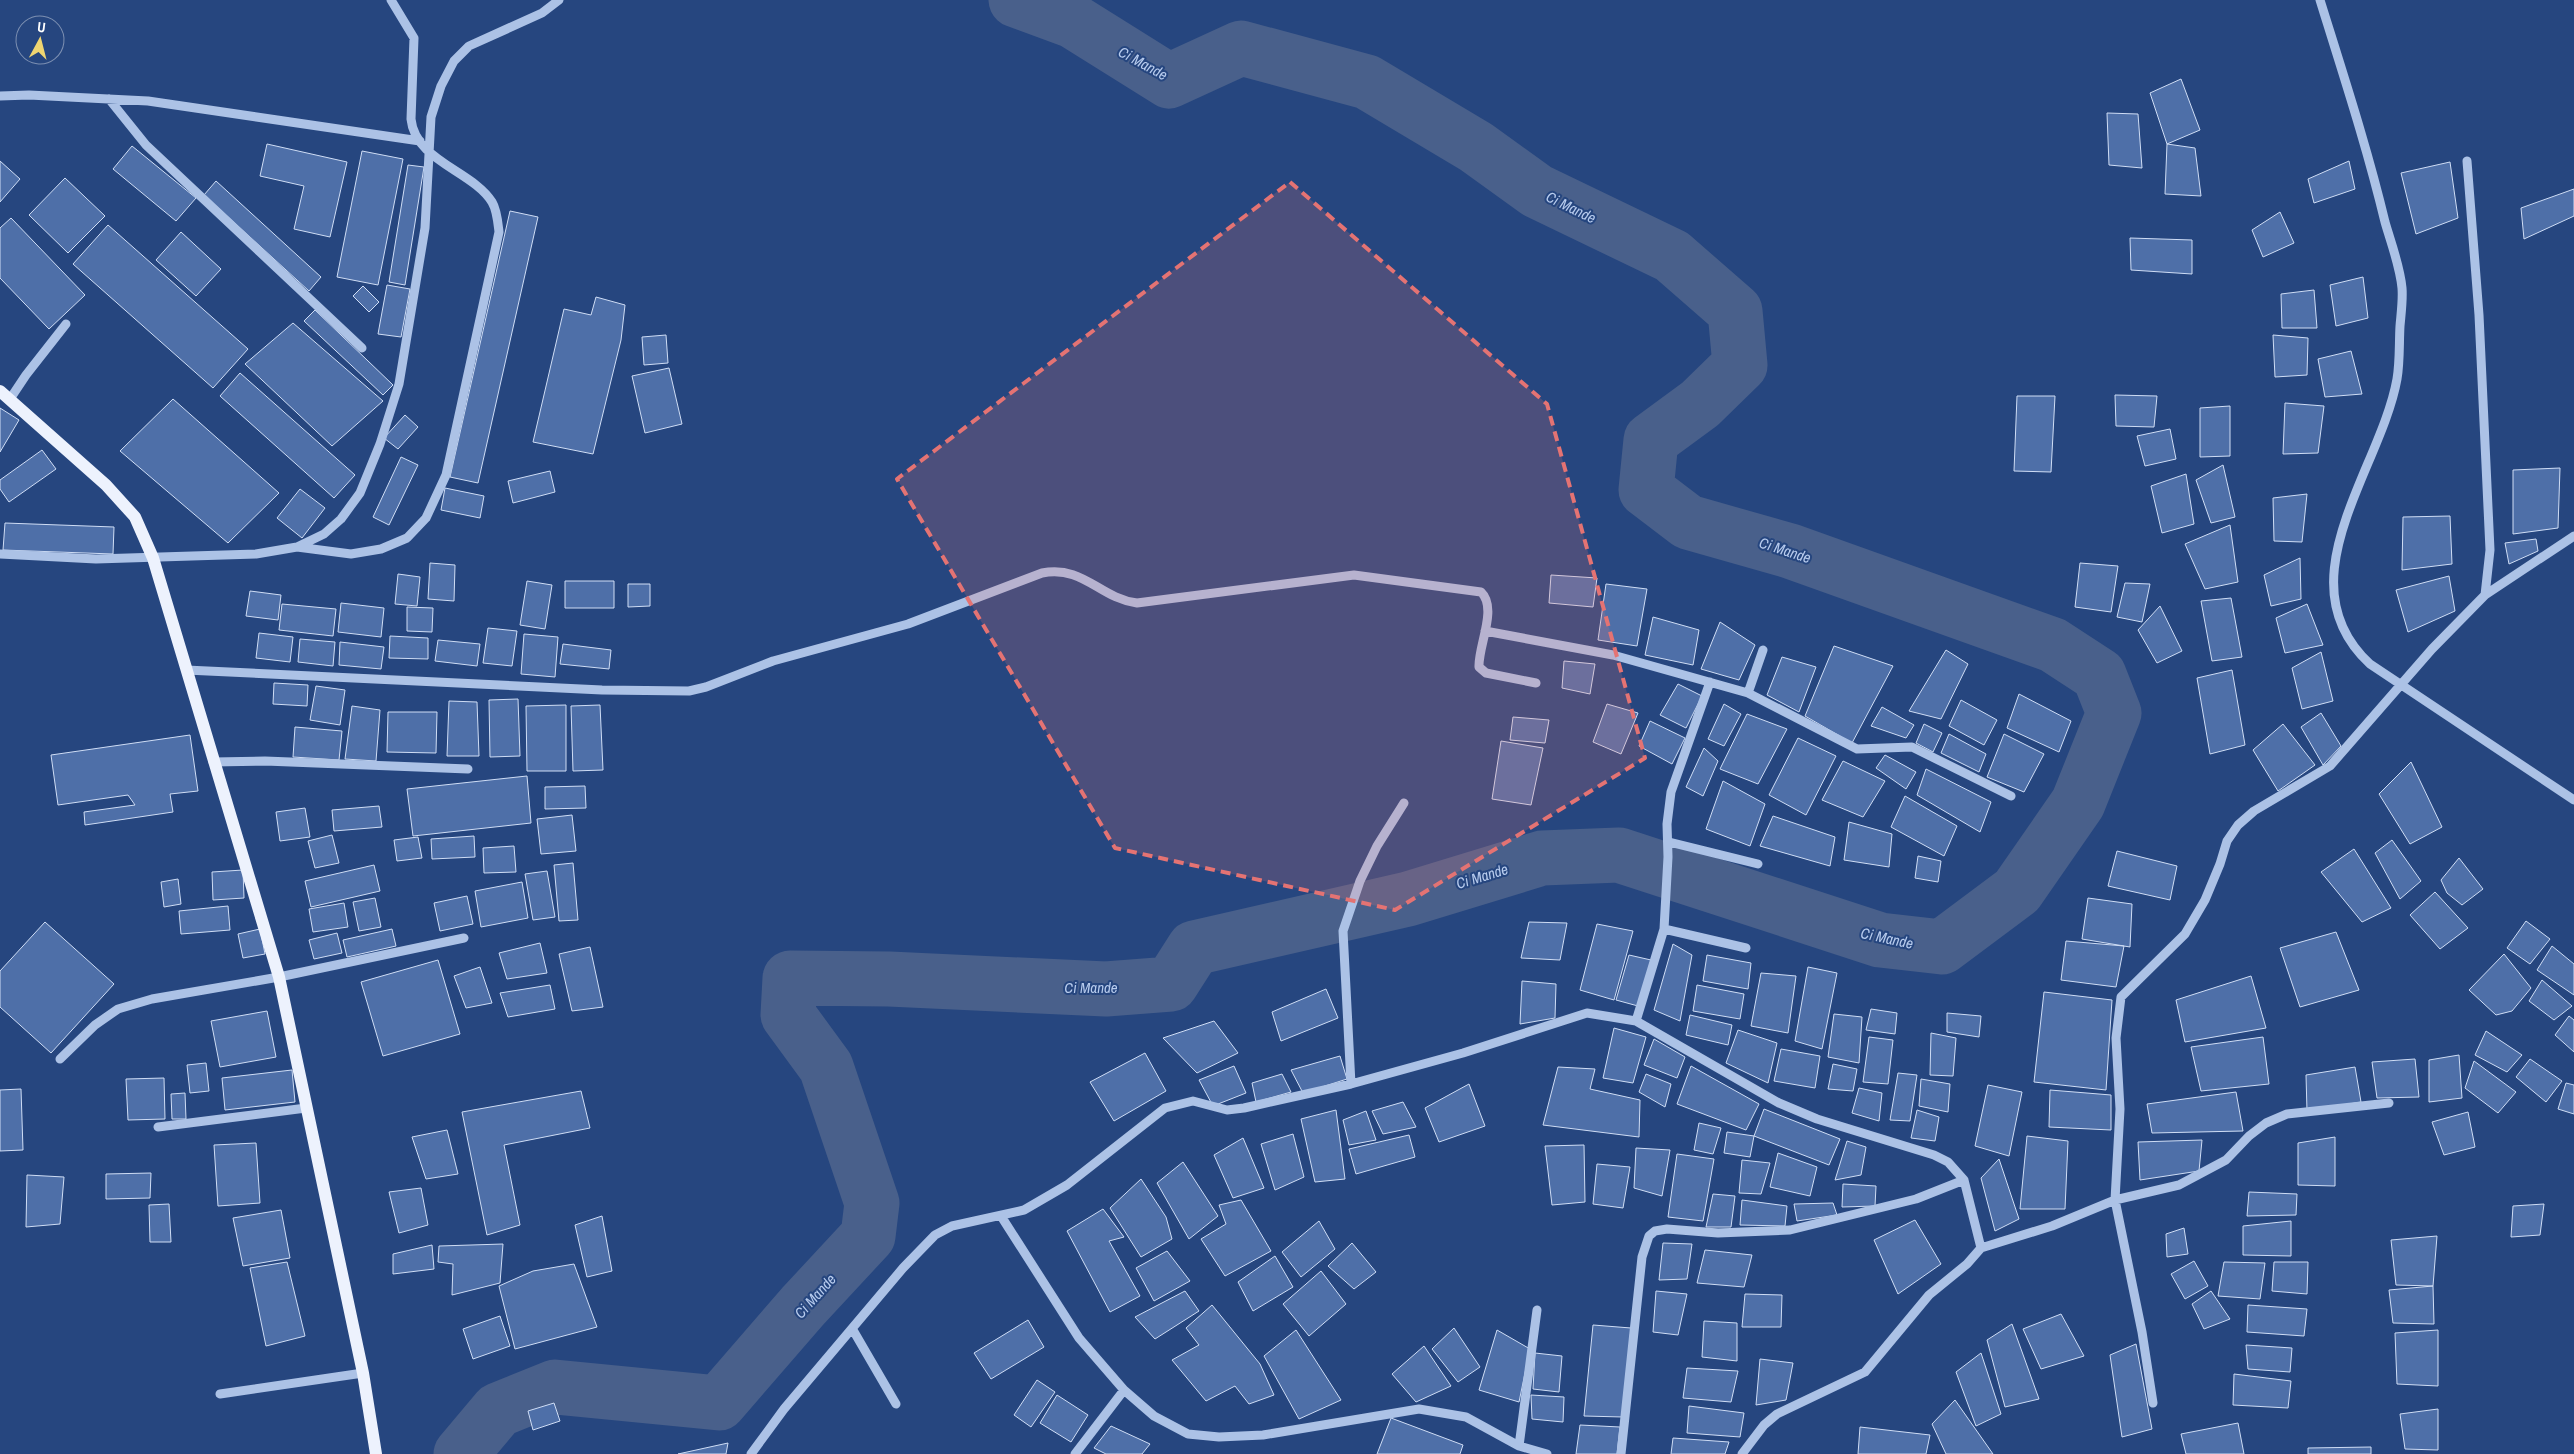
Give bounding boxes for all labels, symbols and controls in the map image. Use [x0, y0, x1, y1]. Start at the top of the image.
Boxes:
north arrow [15, 15, 65, 65]
text: U [36, 18, 47, 37]
water label: Ci Mande [1115, 41, 1172, 85]
water label: Ci Mande [1542, 186, 1600, 228]
water label: Ci Mande [1756, 532, 1814, 568]
water label: Ci Mande [1453, 858, 1511, 894]
water label: Ci Mande [1859, 922, 1915, 954]
water label: Ci Mande [1064, 977, 1118, 998]
water label: Ci Mande [789, 1269, 841, 1323]

